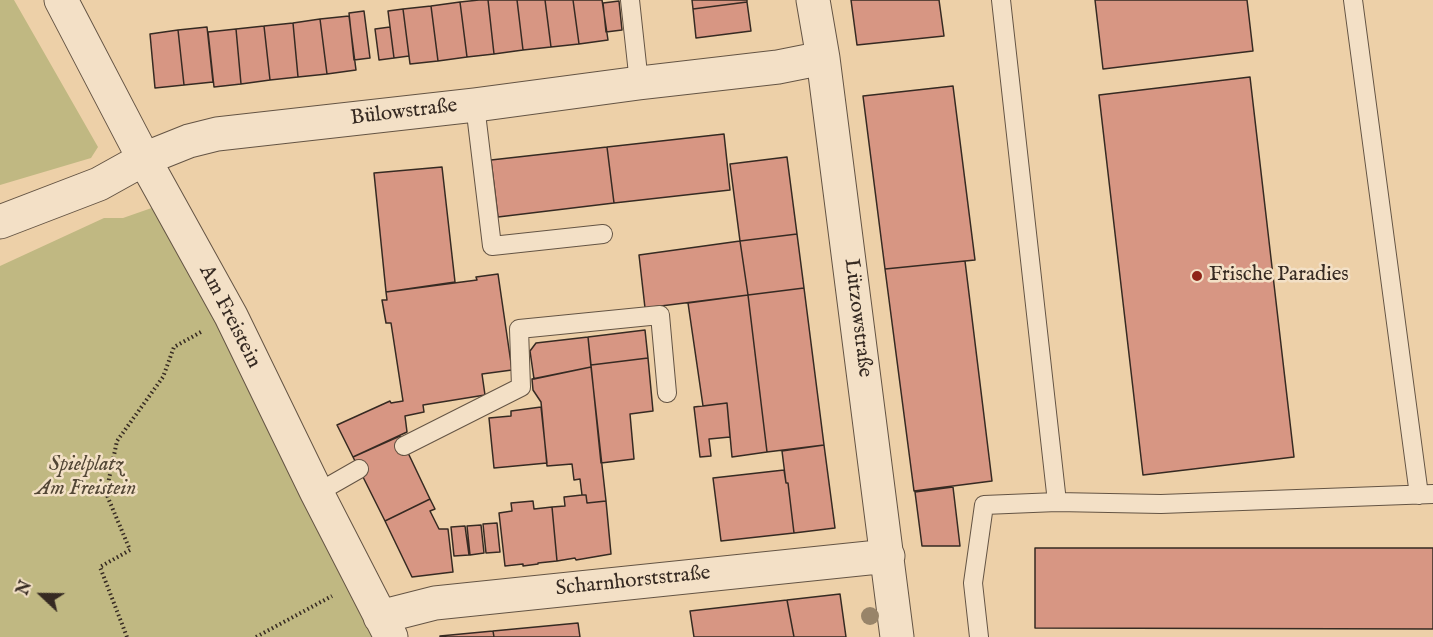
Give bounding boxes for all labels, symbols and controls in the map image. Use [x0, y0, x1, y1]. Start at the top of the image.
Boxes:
street label: Bülowstraße [349, 94, 459, 132]
street label: Lützowstraße [837, 257, 877, 379]
street label: Am Freistein [192, 261, 266, 373]
place label: Frische Paradies [1209, 263, 1349, 289]
marker: Frische Paradies [1190, 269, 1204, 283]
park label: Spielplatz Am Freistein [36, 453, 136, 503]
street label: Scharnhorststraße [554, 561, 712, 603]
north arrow [12, 565, 72, 625]
text: N [13, 578, 37, 598]

